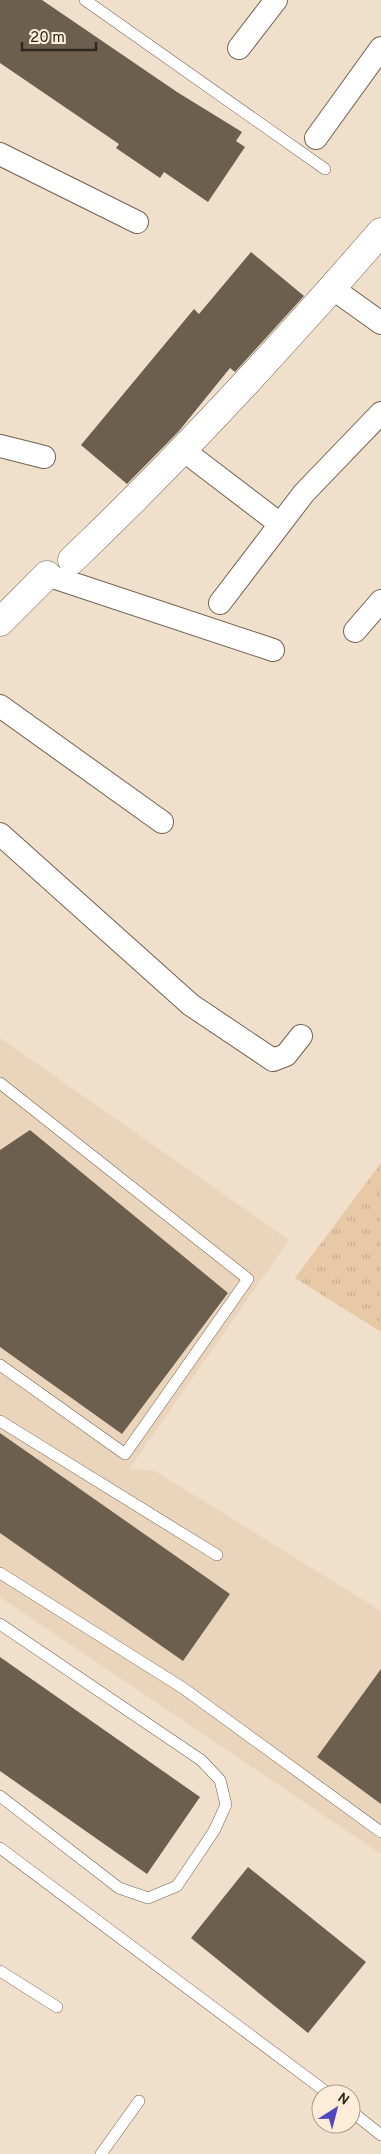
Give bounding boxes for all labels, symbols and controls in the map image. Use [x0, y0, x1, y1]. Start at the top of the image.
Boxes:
scale bar [22, 20, 96, 52]
text: 20 m [30, 29, 65, 48]
north arrow [311, 2084, 361, 2134]
text: N [334, 2090, 352, 2110]

